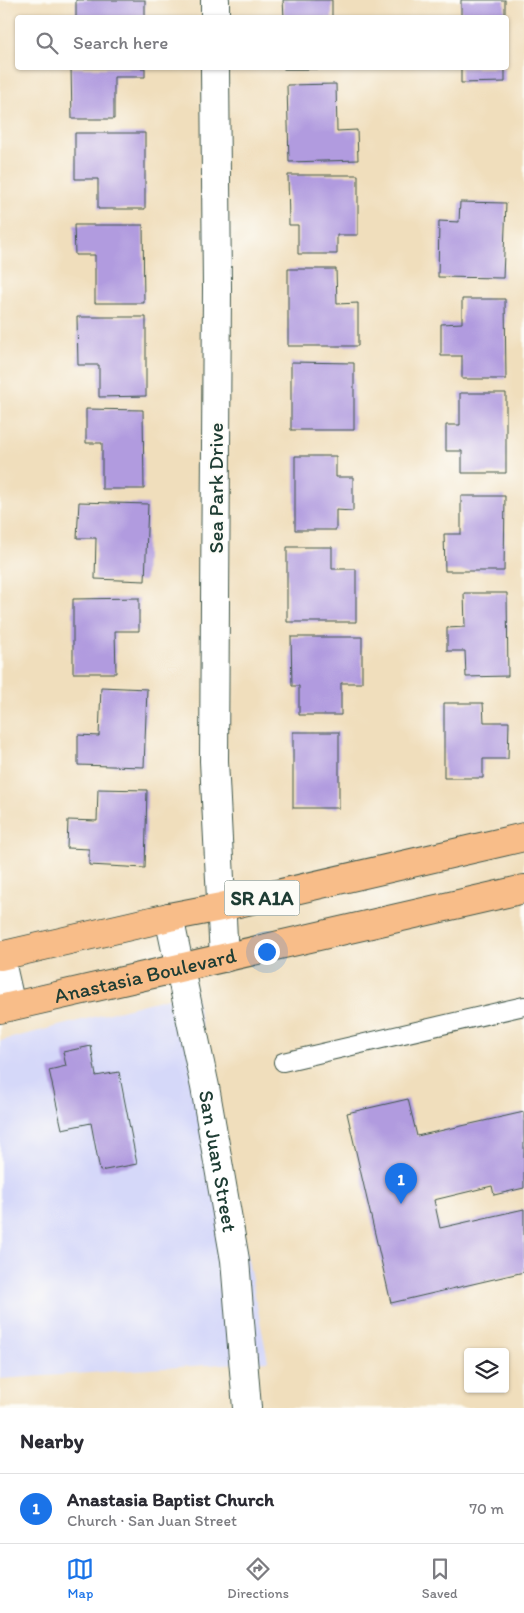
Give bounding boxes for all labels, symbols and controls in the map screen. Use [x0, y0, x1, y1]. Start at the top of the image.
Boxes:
search box [15, 15, 509, 70]
icon: search [33, 29, 61, 57]
text: Search here [73, 31, 168, 54]
street label: Sea Park Drive [203, 423, 228, 553]
road number: SR A1A [224, 880, 300, 916]
your location [254, 939, 280, 965]
street label: Anastasia Boulevard [52, 942, 239, 1008]
street label: San Juan Street [194, 1088, 243, 1234]
pin: 1 [385, 1163, 417, 1204]
map controls [464, 1348, 509, 1393]
button: layers [464, 1348, 509, 1393]
text: Nearby [20, 1428, 84, 1453]
text: Anastasia Baptist Church [67, 1488, 274, 1511]
text: 1 [32, 1499, 40, 1518]
text: 70 m [469, 1499, 504, 1518]
text: Church · San Juan Street [67, 1511, 237, 1530]
tab: Map [66, 1555, 94, 1602]
tab: Directions [227, 1555, 289, 1602]
tab: Saved [422, 1555, 458, 1602]

